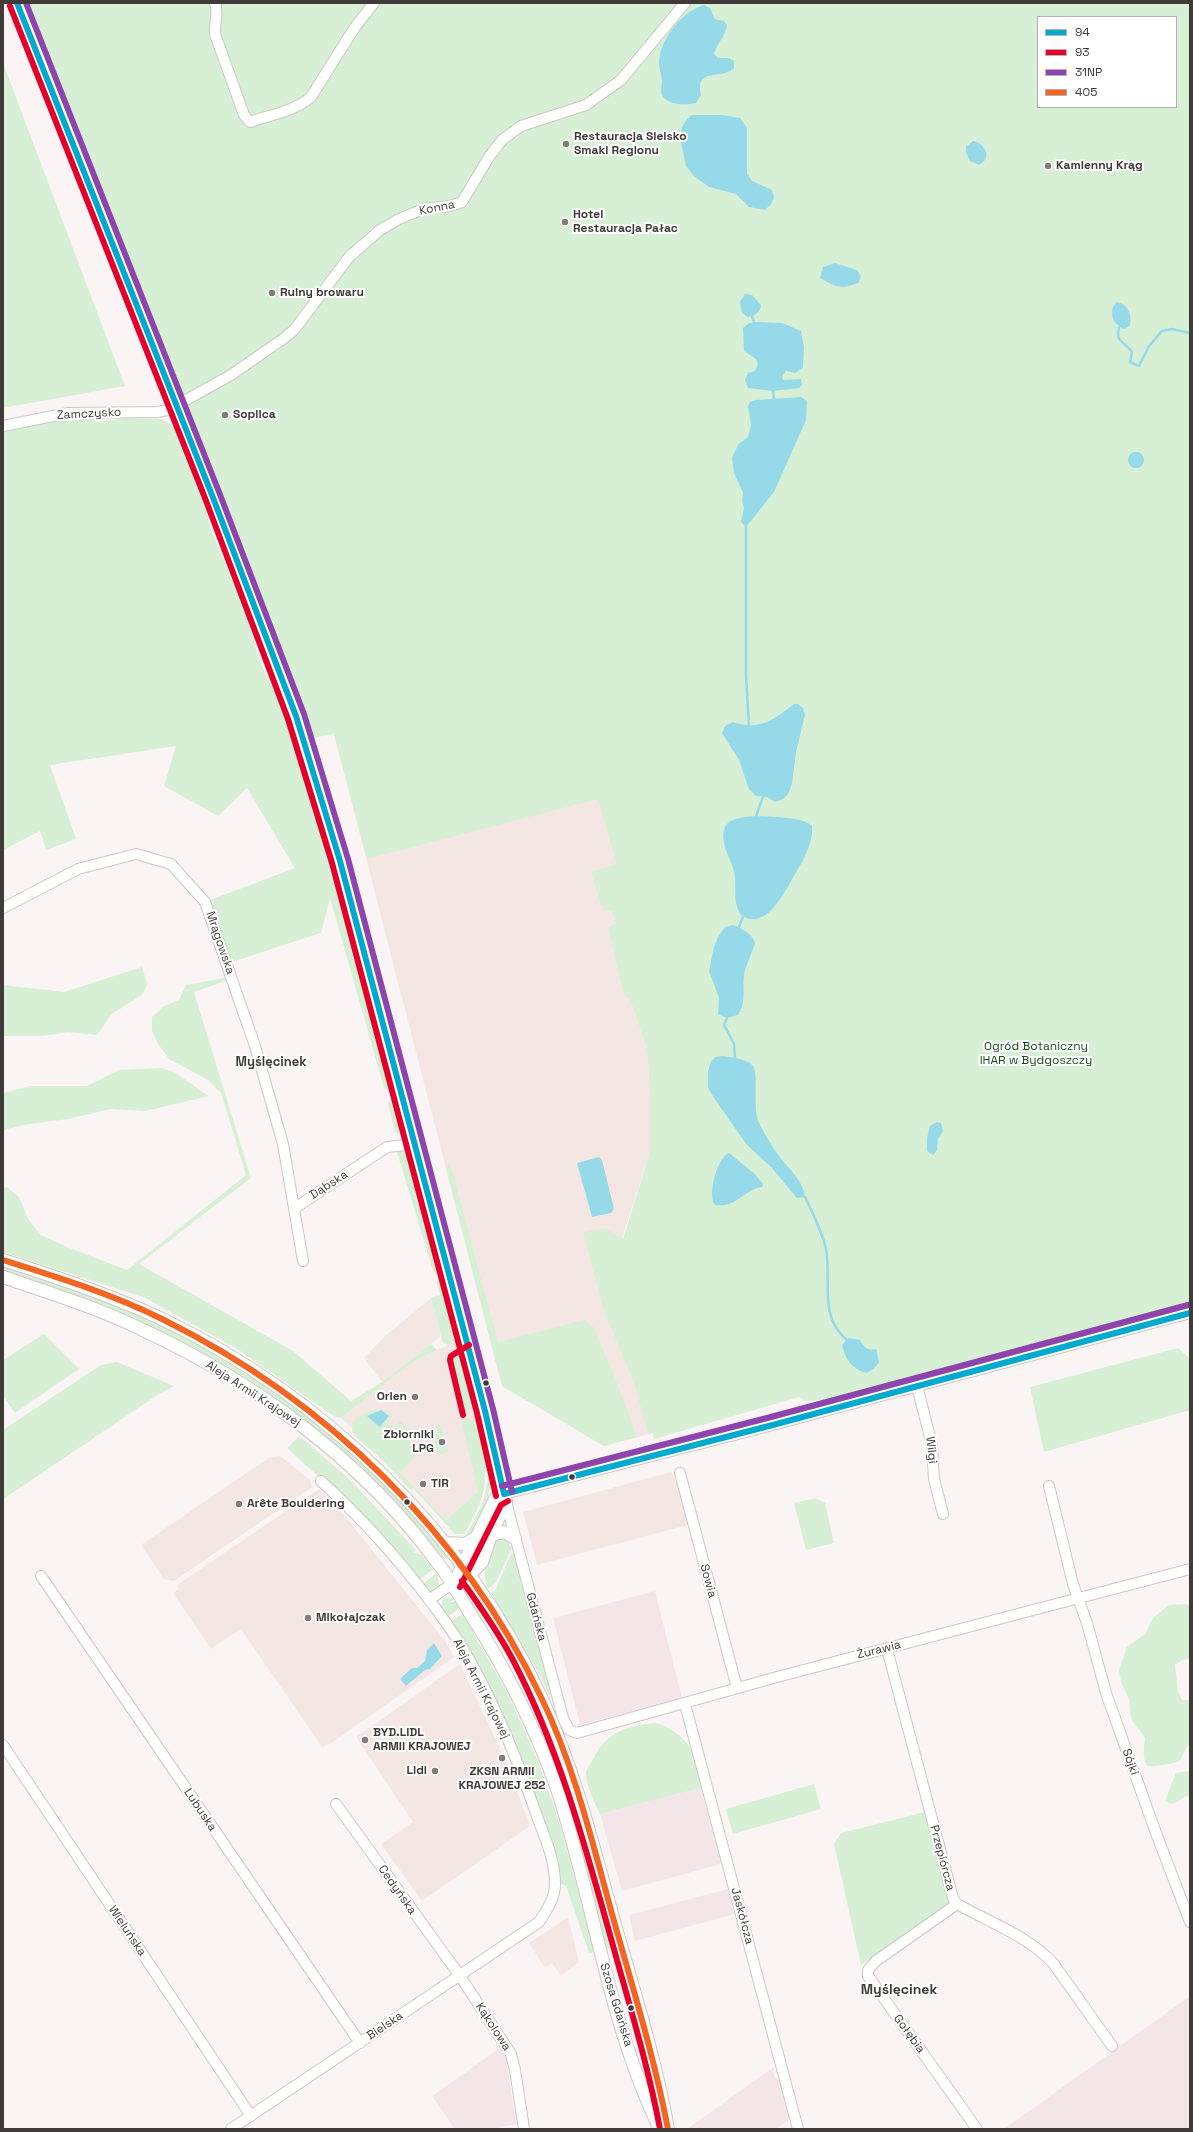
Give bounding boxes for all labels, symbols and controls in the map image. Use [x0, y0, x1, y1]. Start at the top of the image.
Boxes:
legend [1037, 16, 1177, 108]
text: 94 [1075, 24, 1090, 40]
text: 93 [1075, 44, 1090, 60]
text: 31NP [1075, 64, 1102, 80]
text: 405 [1075, 84, 1097, 100]
place label: Restauracja Sielsko Smaki Regionu [574, 130, 687, 158]
marker: Restauracja Sielsko Smaki Regionu [561, 139, 571, 149]
place label: Kamienny Krąg [1056, 159, 1143, 173]
marker: Kamienny Krąg [1043, 161, 1053, 171]
street label: Konna [418, 197, 456, 219]
place label: Hotel Restauracja Pałac [573, 208, 678, 236]
marker: Hotel Restauracja Pałac [560, 217, 570, 227]
place label: Ruiny browaru [280, 286, 364, 300]
marker: Ruiny browaru [267, 288, 277, 298]
street label: Zamczysko [56, 405, 122, 423]
place label: Soplica [233, 408, 276, 422]
marker: Soplica [220, 410, 230, 420]
street label: Mrągowska [203, 910, 237, 976]
park label: Ogród Botaniczny IHAR w Bydgoszczy [980, 1040, 1092, 1068]
district label: Myślęcinek [235, 1054, 307, 1070]
street label: Dąbska [307, 1167, 351, 1203]
street label: Aleja Armii Krajowej [203, 1358, 303, 1430]
unlabelled marker [481, 1378, 491, 1388]
place label: Orlen [377, 1390, 407, 1404]
marker: Orlen [410, 1392, 420, 1402]
place label: Zbiorniki LPG [384, 1428, 434, 1456]
street label: Wilgi [922, 1436, 940, 1464]
marker: Zbiorniki LPG [437, 1437, 447, 1447]
unlabelled marker [567, 1472, 577, 1482]
place label: TIR [431, 1477, 449, 1491]
marker: TIR [418, 1479, 428, 1489]
place label: Arête Bouldering [247, 1497, 345, 1511]
unlabelled marker [402, 1497, 412, 1507]
marker: Arête Bouldering [234, 1499, 244, 1509]
street label: Sowia [697, 1563, 719, 1599]
street label: Gdańska [523, 1591, 549, 1643]
place label: Mikołajczak [316, 1611, 386, 1625]
marker: Mikołajczak [303, 1613, 313, 1623]
street label: Aleja Armii Krajowej [450, 1637, 512, 1741]
street label: Żurawia [856, 1638, 902, 1662]
place label: BYD.LIDL ARMII KRAJOWEJ [373, 1726, 471, 1754]
marker: BYD.LIDL ARMII KRAJOWEJ [360, 1735, 370, 1745]
street label: Sójki [1119, 1747, 1141, 1777]
marker: ZKSN ARMII KRAJOWEJ 252 [497, 1753, 507, 1763]
place label: Lidl [406, 1764, 427, 1778]
place label: ZKSN ARMII KRAJOWEJ 252 [459, 1765, 545, 1793]
marker: Lidl [430, 1766, 440, 1776]
street label: Lubuska [180, 1786, 220, 1834]
street label: Przepiórcza [926, 1824, 958, 1892]
street label: Cedyńska [375, 1863, 419, 1917]
street label: Jaskółcza [728, 1886, 756, 1946]
street label: Wieluńska [105, 1903, 149, 1959]
street label: Szosa Gdańska [596, 1962, 636, 2048]
district label: Myślęcinek [861, 1982, 937, 1998]
street label: Kąkolowa [472, 2000, 514, 2054]
unlabelled marker [626, 2003, 636, 2013]
street label: Bielska [364, 2009, 406, 2043]
street label: Gołębia [890, 2012, 928, 2056]

